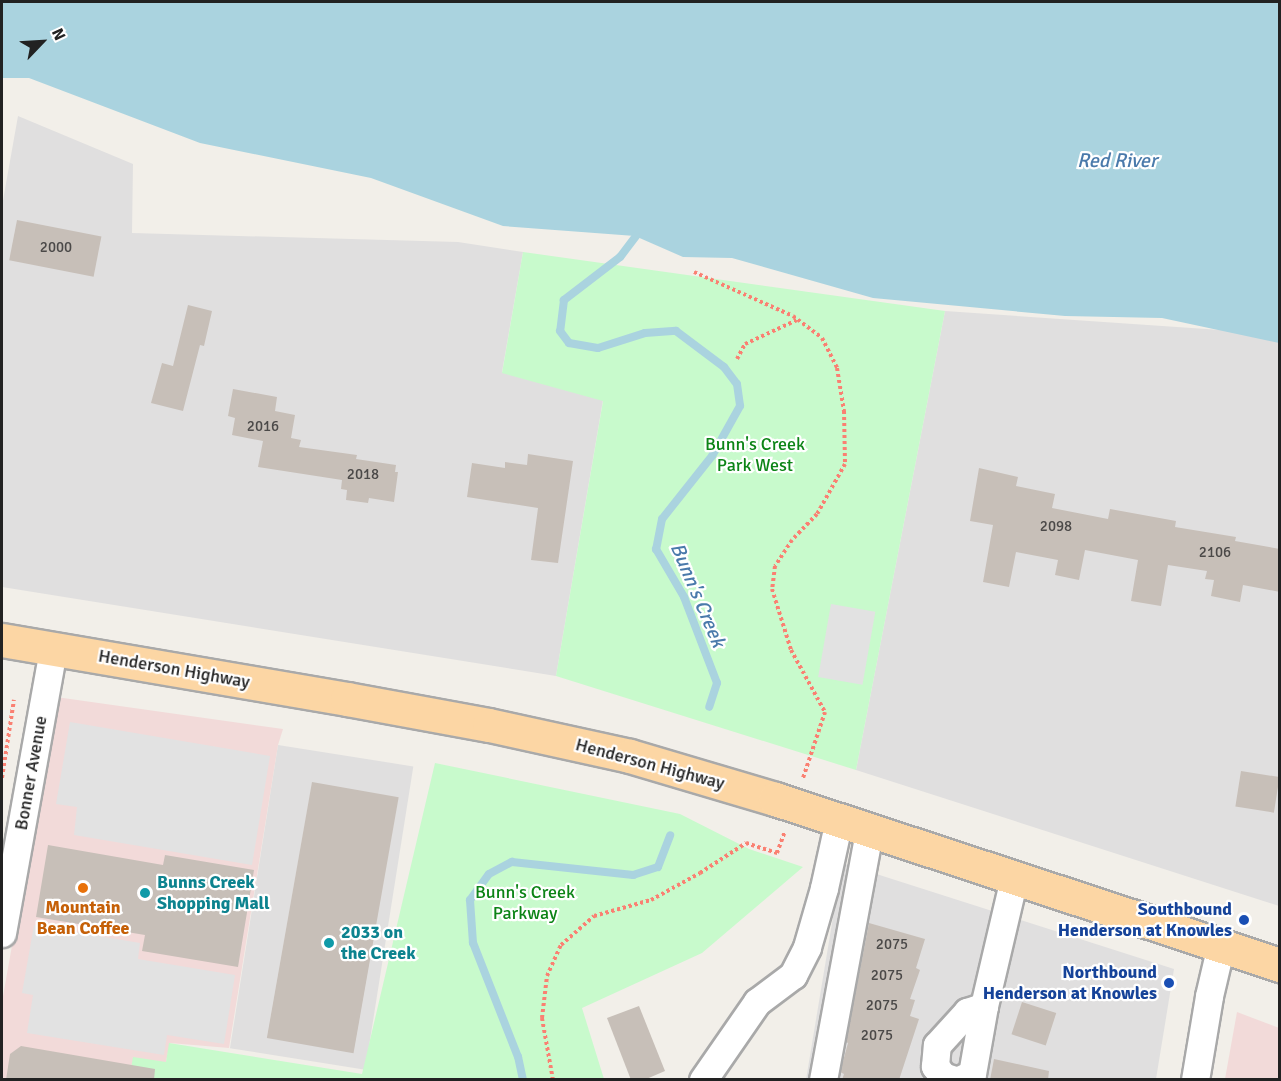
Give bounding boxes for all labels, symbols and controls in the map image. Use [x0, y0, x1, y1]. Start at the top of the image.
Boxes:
north arrow [12, 12, 72, 72]
text: N [47, 25, 70, 44]
water label: Red River [1077, 148, 1157, 172]
house number: 2000 [40, 239, 72, 257]
house number: 2016 [247, 418, 279, 436]
park label: Bunn's Creek Park West [705, 434, 805, 476]
house number: 2018 [347, 466, 379, 484]
house number: 2098 [1040, 518, 1072, 536]
water label: Bunn's Creek [665, 539, 731, 651]
house number: 2106 [1199, 544, 1231, 562]
street label: Henderson Highway [97, 645, 251, 693]
street label: Bonner Avenue [10, 714, 52, 832]
street label: Henderson Highway [573, 734, 727, 794]
place label: Bunns Creek Shopping Mall [157, 872, 270, 914]
marker: Mountain Bean Coffee [76, 881, 90, 895]
park label: Bunn's Creek Parkway [475, 882, 575, 924]
marker: Bunns Creek Shopping Mall [138, 886, 152, 900]
place label: Mountain Bean Coffee [36, 897, 130, 940]
place label: Southbound Henderson at Knowles [1058, 899, 1232, 942]
marker: Southbound Henderson at Knowles [1237, 913, 1251, 927]
place label: 2033 on the Creek [341, 922, 416, 964]
marker: 2033 on the Creek [322, 936, 336, 950]
house number: 2075 [876, 936, 908, 954]
place label: Northbound Henderson at Knowles [983, 962, 1157, 1004]
house number: 2075 [871, 967, 903, 985]
marker: Northbound Henderson at Knowles [1162, 976, 1176, 990]
house number: 2075 [866, 997, 898, 1015]
house number: 2075 [861, 1027, 893, 1045]

